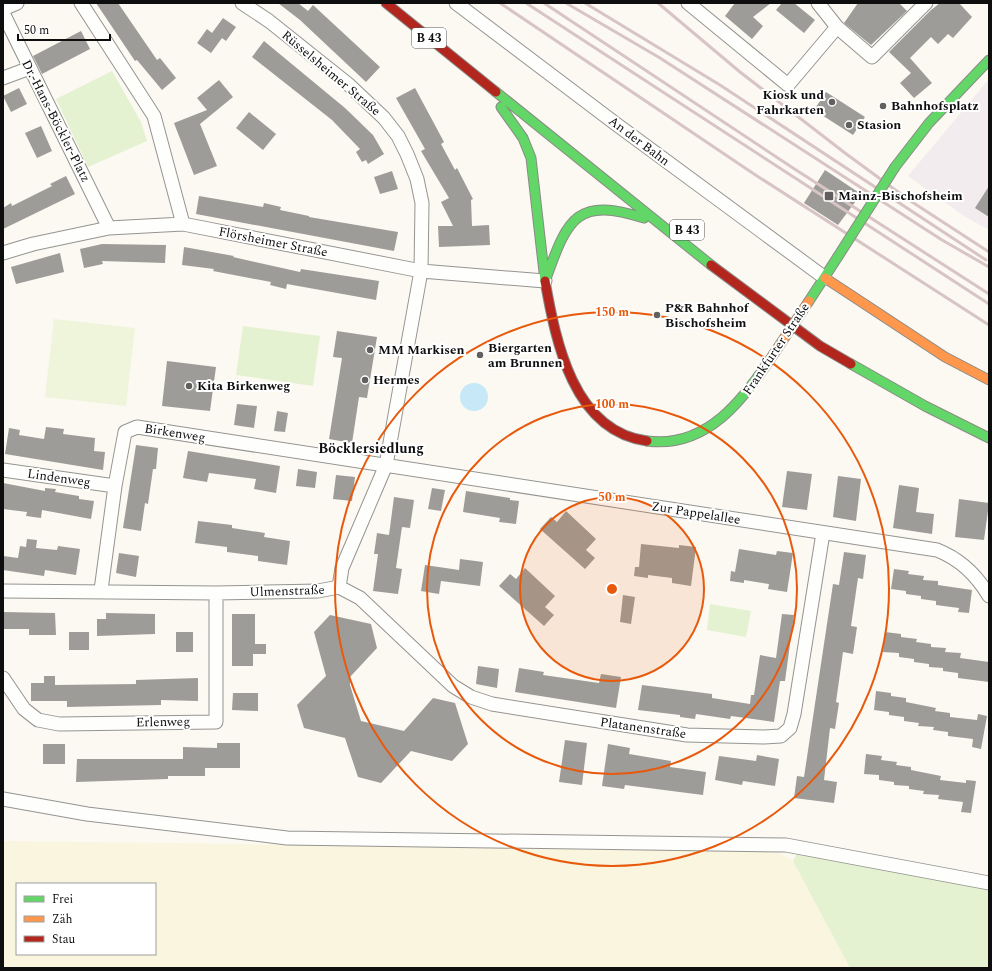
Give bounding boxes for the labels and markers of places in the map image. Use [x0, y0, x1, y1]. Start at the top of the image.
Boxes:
place label: Kiosk und Fahrkarten [756, 85, 824, 120]
place label: Bahnhofsplatz [891, 96, 979, 116]
marker: Kiosk und Fahrkarten [827, 97, 837, 107]
marker: Bahnhofsplatz [878, 101, 888, 111]
place label: Stasion [857, 115, 901, 135]
marker: Stasion [844, 120, 854, 130]
place label: Mainz-Bischofsheim [838, 186, 963, 206]
marker: Mainz-Bischofsheim [823, 190, 835, 202]
place label: P&R Bahnhof Bischofsheim [665, 298, 750, 333]
marker: P&R Bahnhof Bischofsheim [652, 310, 662, 320]
place label: Biergarten am Brunnen [488, 338, 563, 373]
place label: MM Markisen [378, 340, 465, 360]
marker: MM Markisen [365, 345, 375, 355]
marker: Biergarten am Brunnen [475, 350, 485, 360]
place label: Hermes [373, 370, 420, 390]
marker: Hermes [360, 375, 370, 385]
place label: Kita Birkenweg [197, 376, 290, 396]
marker: Kita Birkenweg [184, 381, 194, 391]
centre of rings [605, 582, 619, 596]

